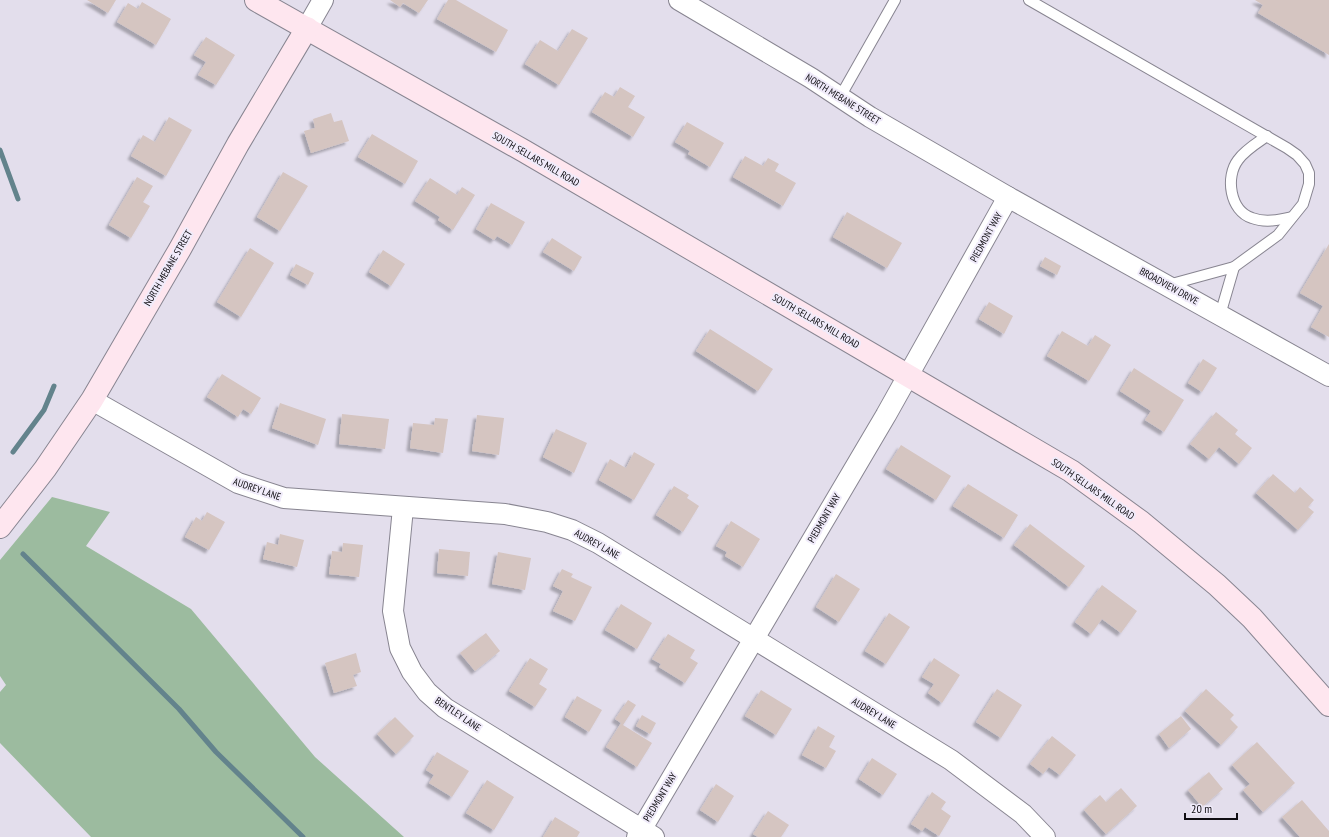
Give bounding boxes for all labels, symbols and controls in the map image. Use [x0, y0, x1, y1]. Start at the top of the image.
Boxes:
street label: NORTH MEBANE STREET [803, 71, 883, 127]
street label: SOUTH SELLARS MILL ROAD [490, 129, 582, 189]
street label: PIEDMONT WAY [967, 209, 1005, 264]
street label: NORTH MEBANE STREET [141, 227, 195, 308]
street label: BROADVIEW DRIVE [1137, 264, 1201, 308]
street label: SOUTH SELLARS MILL ROAD [770, 291, 862, 351]
street label: SOUTH SELLARS MILL ROAD [1049, 455, 1137, 523]
street label: AUDREY LANE [232, 475, 282, 503]
street label: PIEDMONT WAY [805, 491, 844, 545]
street label: AUDREY LANE [572, 526, 622, 562]
street label: BENTLEY LANE [433, 694, 483, 734]
street label: AUDREY LANE [849, 695, 899, 731]
street label: PIEDMONT WAY [640, 770, 680, 824]
scale bar [1185, 795, 1237, 821]
text: 20 m [1191, 801, 1212, 816]

